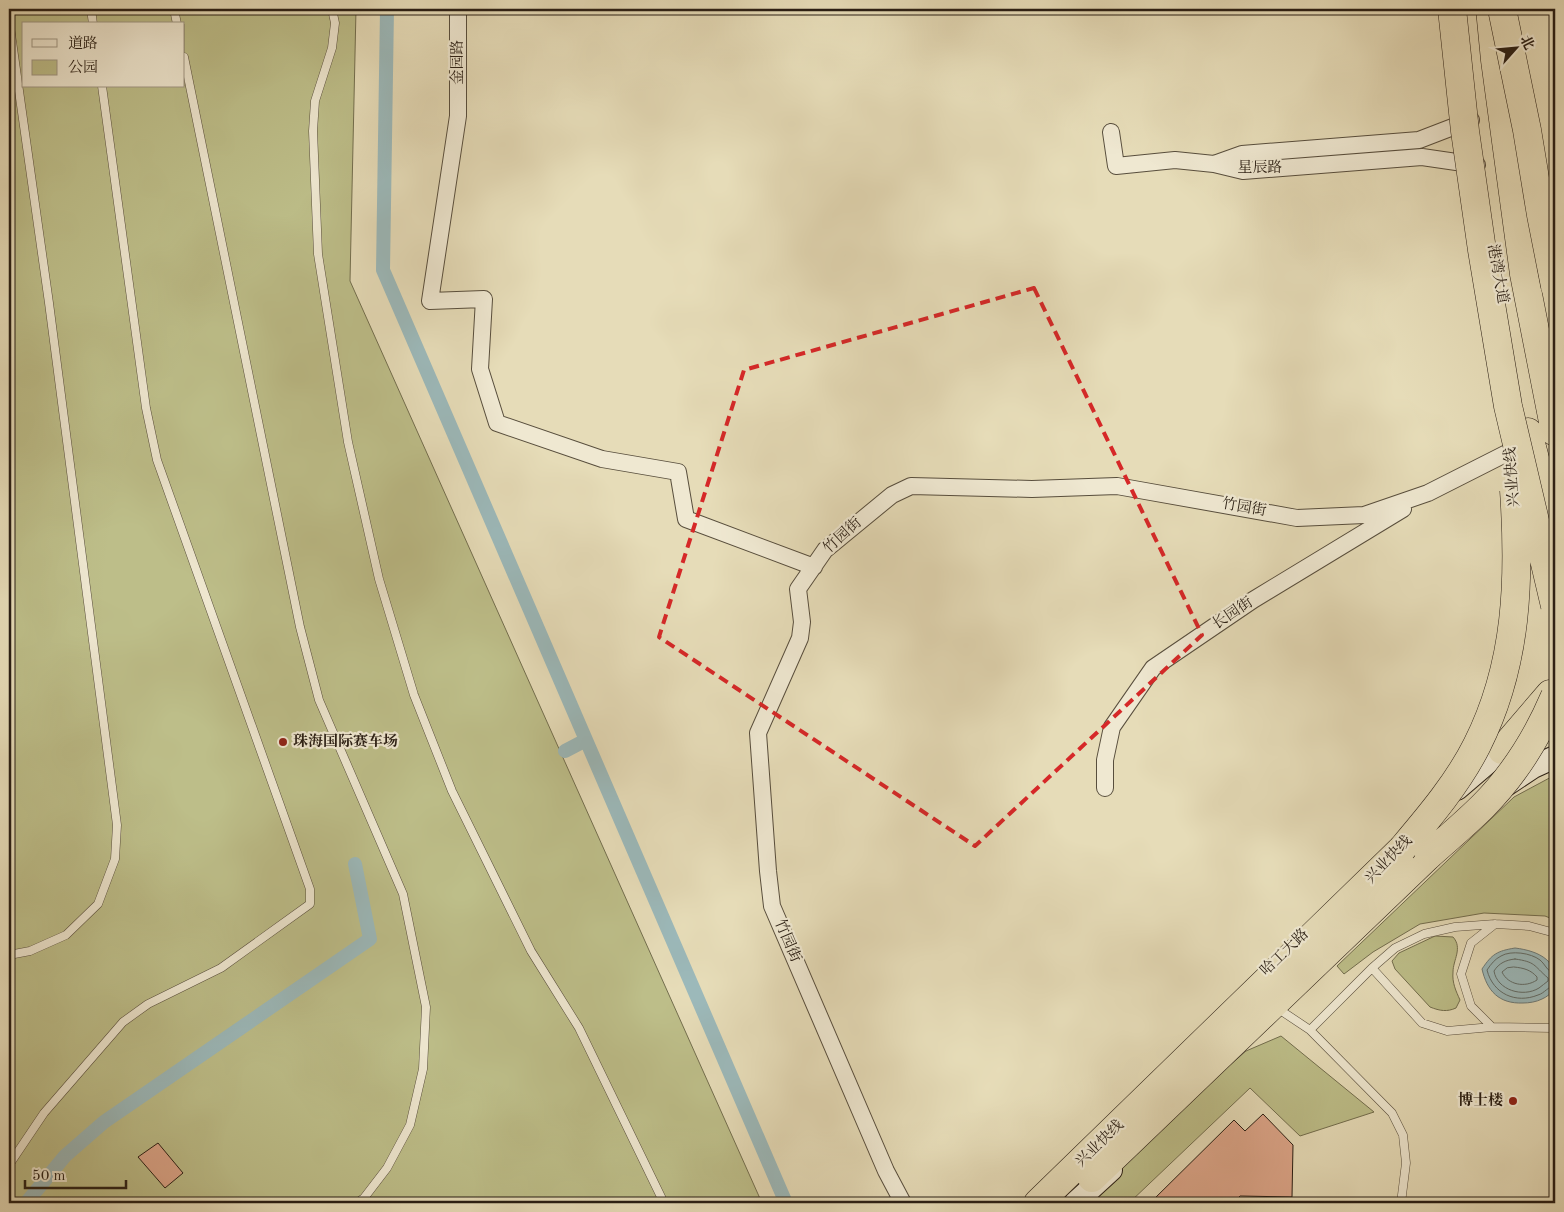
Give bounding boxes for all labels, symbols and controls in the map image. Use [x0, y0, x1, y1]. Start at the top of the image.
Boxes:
legend [22, 22, 185, 88]
north arrow [1492, 22, 1542, 72]
text: 北 [1517, 33, 1537, 52]
text: 道路 [68, 35, 98, 52]
street label: 金园路 [449, 39, 466, 85]
text: 公园 [68, 59, 98, 76]
street label: 星辰路 [1237, 159, 1283, 176]
street label: 港湾大道 [1484, 243, 1512, 305]
street label: 兴业快线 [1501, 447, 1523, 508]
street label: 竹园街 [1221, 495, 1268, 519]
street label: 竹园街 [820, 514, 865, 557]
street label: 长园街 [1209, 594, 1256, 633]
place label: 珠海国际赛车场 [293, 732, 398, 750]
marker: 珠海国际赛车场 [277, 736, 289, 748]
street label: 兴业快线 [1361, 832, 1415, 887]
street label: 竹园街 [771, 917, 805, 965]
street label: 哈工大路 [1257, 925, 1312, 979]
place label: 博士楼 [1458, 1091, 1503, 1109]
marker: 博士楼 [1507, 1095, 1519, 1107]
street label: 兴业快线 [1072, 1116, 1127, 1170]
scale bar [25, 1157, 126, 1189]
text: 50 m [32, 1169, 66, 1184]

